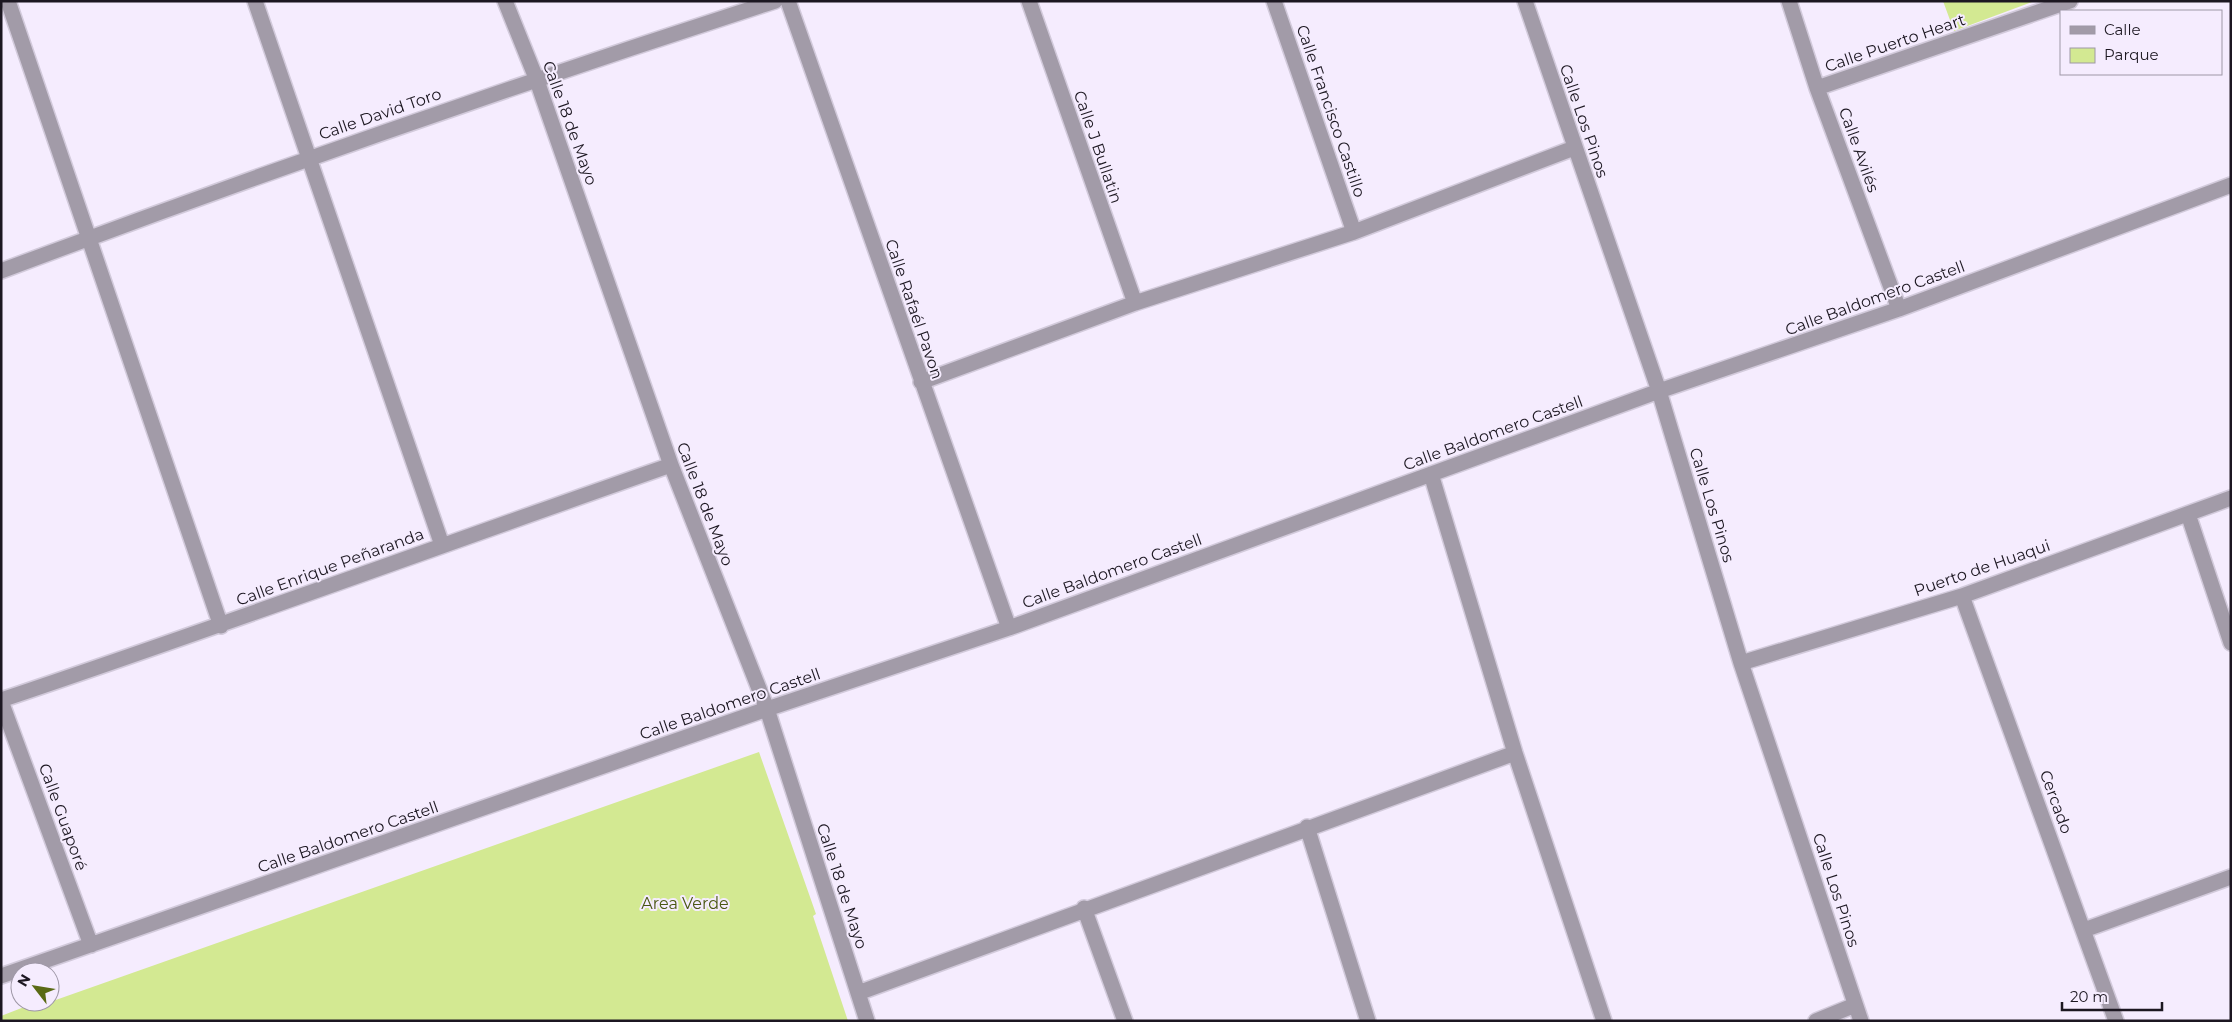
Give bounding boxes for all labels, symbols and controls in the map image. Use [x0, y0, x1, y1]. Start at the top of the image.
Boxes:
street label: Calle Puerto Heart [1822, 10, 1968, 76]
legend [2060, 10, 2222, 75]
text: Calle [2104, 20, 2141, 39]
street label: Calle Francisco Castillo [1293, 22, 1369, 200]
text: Parque [2104, 45, 2159, 64]
street label: Calle 18 de Mayo [539, 58, 601, 188]
street label: Calle Los Pinos [1556, 62, 1612, 180]
street label: Calle David Toro [316, 84, 444, 144]
street label: Calle J Bullatin [1070, 88, 1126, 206]
street label: Calle Avilés [1835, 105, 1883, 195]
street label: Calle Rafaél Pavon [881, 237, 947, 381]
street label: Calle Baldomero Castell [1783, 257, 1967, 339]
street label: Calle Baldomero Castell [1401, 392, 1585, 474]
street label: Calle 18 de Mayo [673, 439, 737, 569]
street label: Calle Los Pinos [1686, 445, 1739, 565]
street label: Calle Enrique Peñaranda [234, 524, 426, 610]
street label: Calle Baldomero Castell [1020, 530, 1204, 612]
street label: Puerto de Huaqui [1911, 536, 2053, 600]
street label: Calle Baldomero Castell [637, 664, 823, 744]
street label: Calle Guaporé [35, 761, 91, 873]
street label: Cercado [2036, 768, 2076, 836]
street label: Calle Baldomero Castell [255, 797, 441, 877]
street label: Calle 18 de Mayo [813, 821, 871, 951]
street label: Calle Los Pinos [1809, 831, 1863, 950]
park label: Area Verde [641, 894, 729, 913]
north arrow [10, 962, 60, 1012]
text: N [13, 971, 34, 990]
scale bar [2062, 980, 2162, 1012]
text: 20 m [2070, 987, 2108, 1006]

